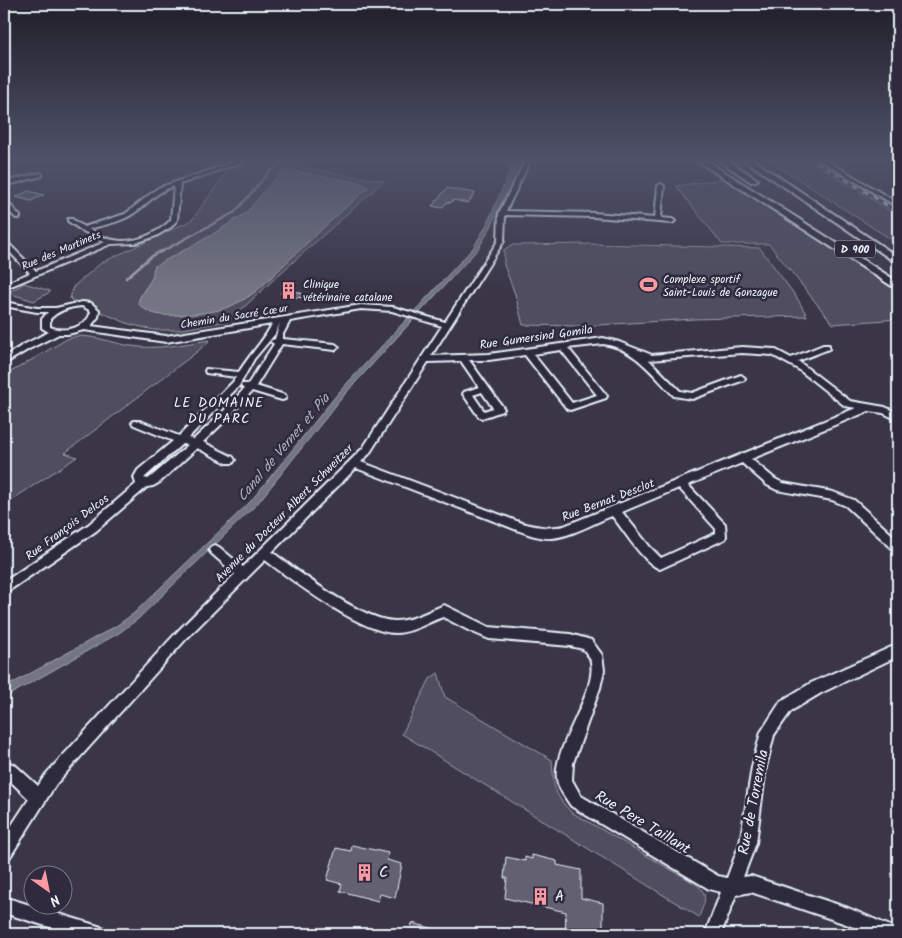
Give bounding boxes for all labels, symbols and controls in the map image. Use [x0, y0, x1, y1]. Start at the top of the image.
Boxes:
street label: Rue des Martinets [19, 226, 104, 276]
road number: D 900 [835, 240, 875, 258]
place label: Complexe sportif Saint-Louis de Gonzague [663, 271, 778, 302]
sports icon: Complexe sportif Saint-Louis de Gonzague [639, 275, 659, 295]
place label: Clinique vétérinaire catalane [303, 276, 393, 307]
building icon: Clinique vétérinaire catalane [279, 280, 299, 300]
street label: Chemin du Sacré Cœur [179, 299, 290, 334]
street label: Rue Gumersind Gomila [478, 320, 594, 355]
water label: Canal de Vernet et Pia [232, 388, 336, 506]
district label: LE DOMAINE DU PARC [174, 392, 264, 430]
street label: Avenue du Docteur Albert Schweitzer [211, 439, 359, 587]
street label: Rue Bernat Desclot [559, 474, 658, 527]
street label: Rue François Delcos [21, 489, 113, 565]
street label: Rue de Torremila [732, 748, 776, 857]
street label: Rue Pere Taillant [590, 785, 695, 861]
place label: C [379, 861, 388, 885]
building icon: C [355, 862, 375, 882]
north arrow [22, 866, 72, 916]
place label: A [555, 885, 564, 909]
building icon: A [531, 886, 551, 906]
text: N [45, 888, 64, 912]

